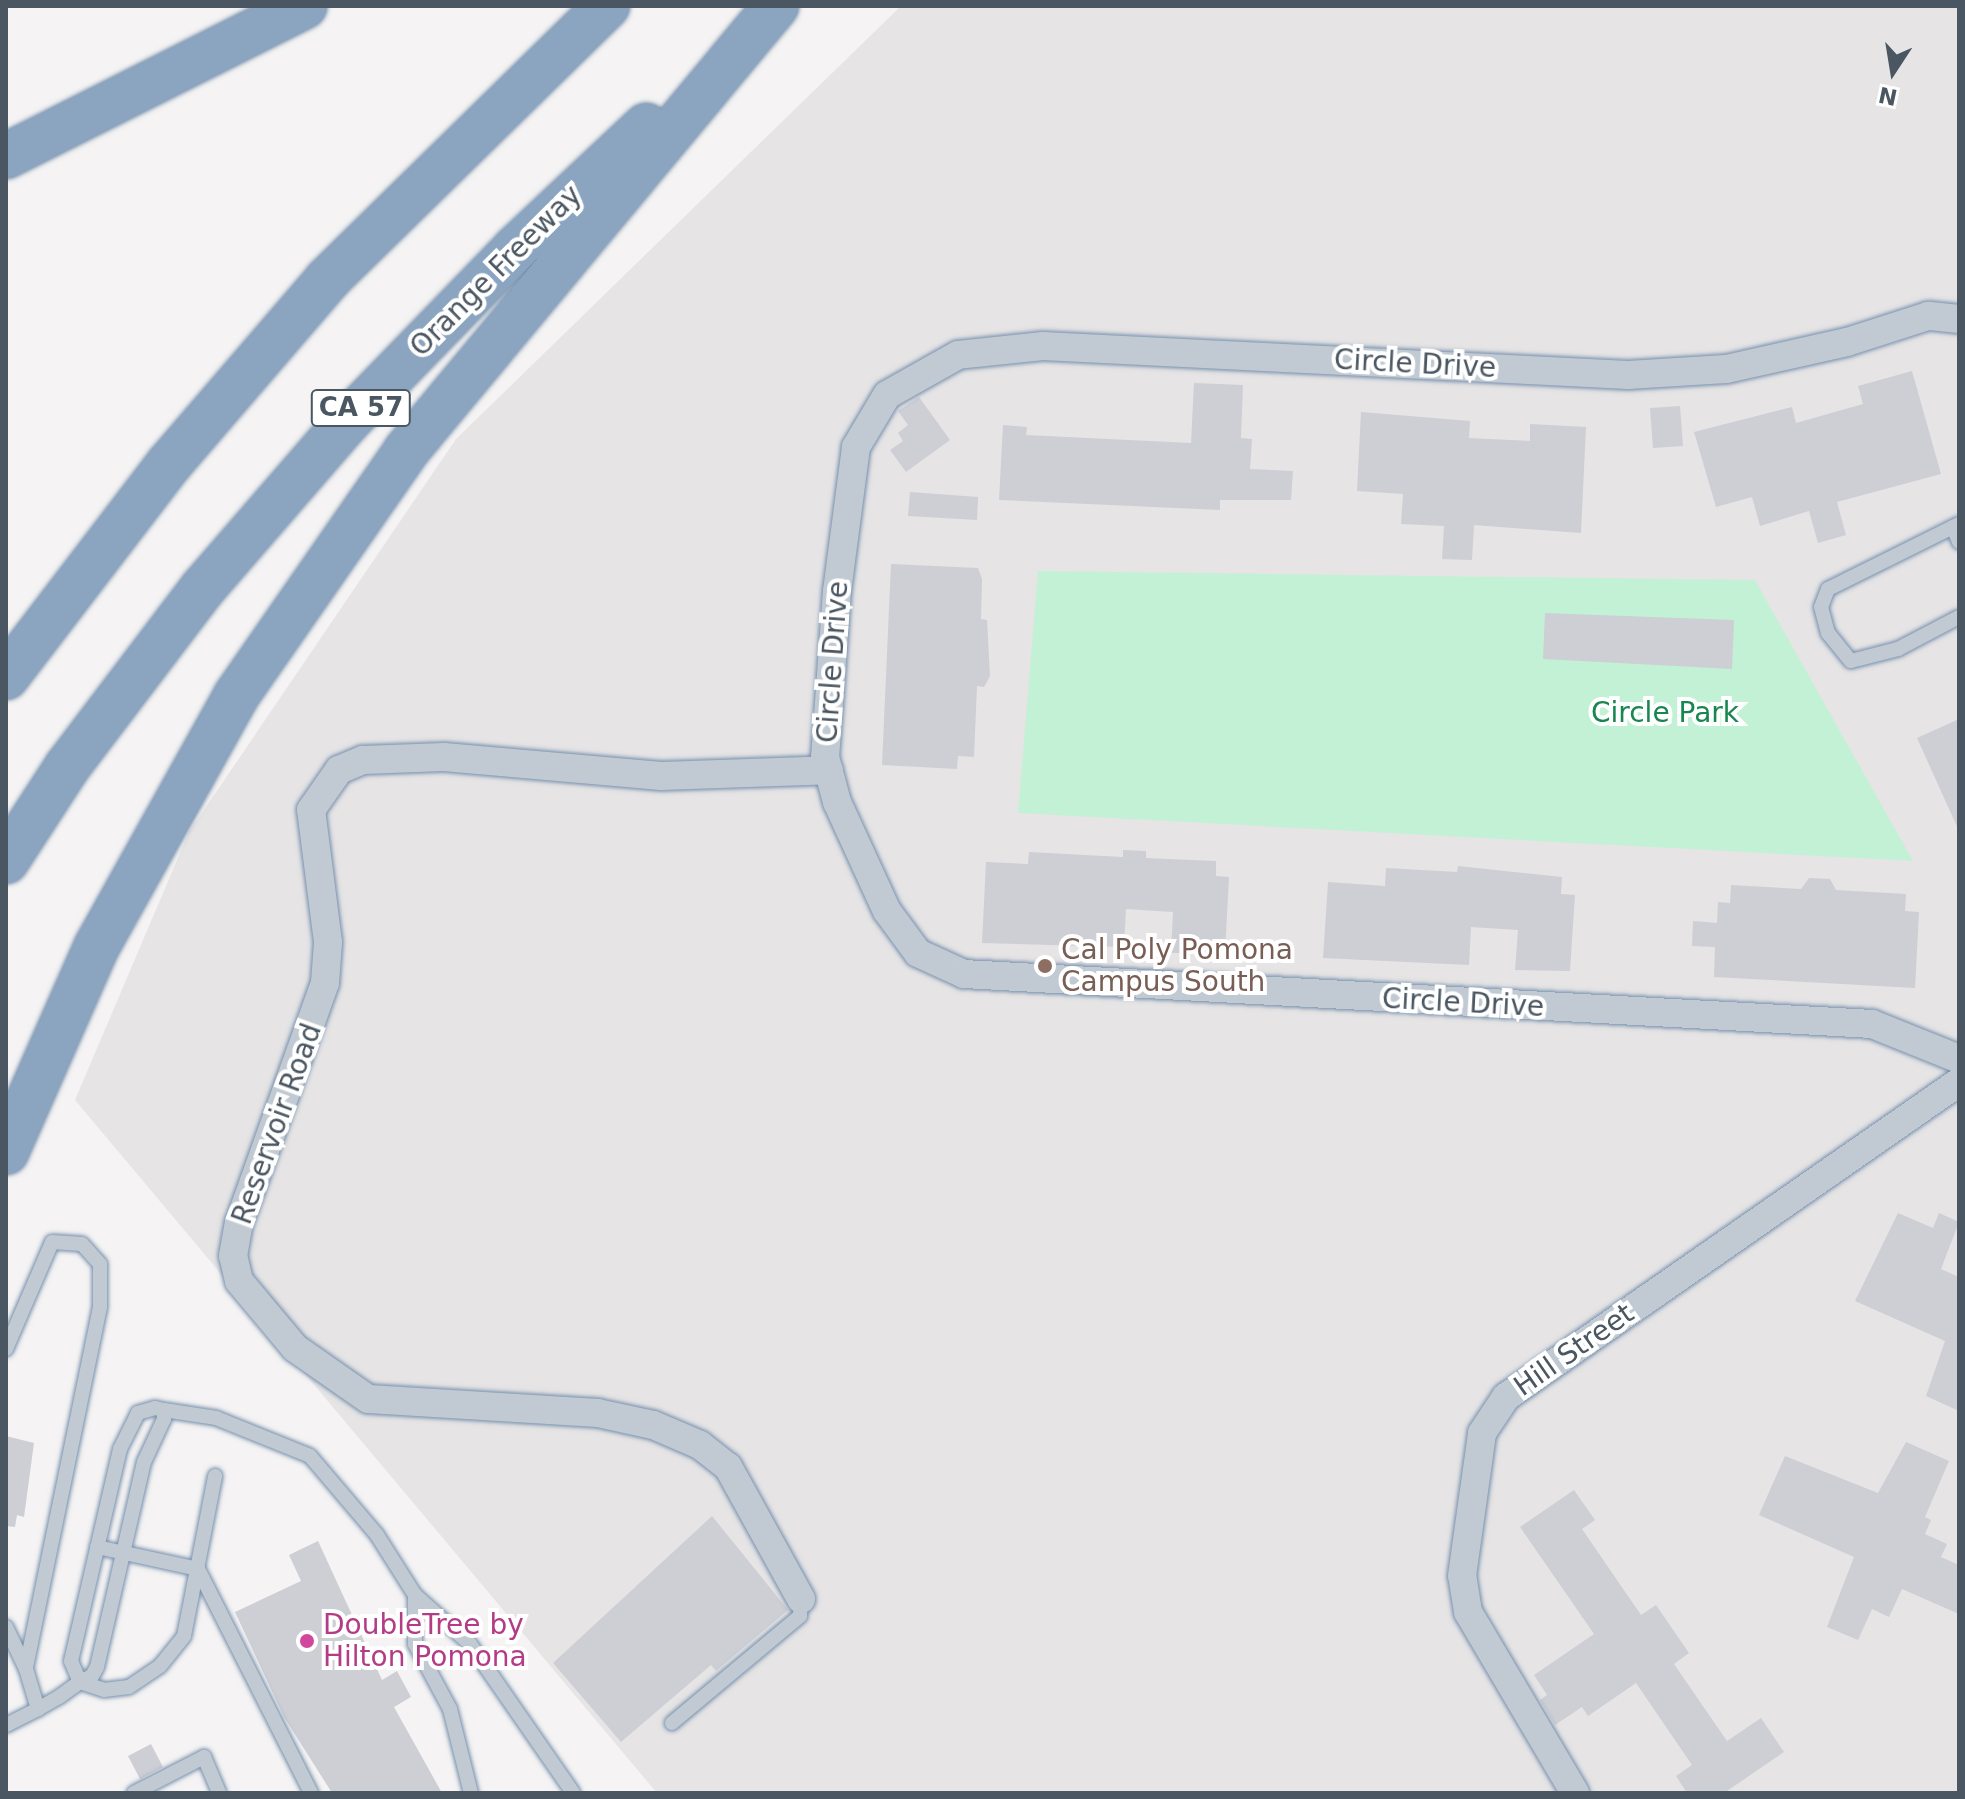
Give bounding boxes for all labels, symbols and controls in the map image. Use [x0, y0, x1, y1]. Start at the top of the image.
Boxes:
north arrow [1853, 32, 1933, 112]
text: N [1876, 82, 1900, 110]
street label: Orange Freeway [403, 178, 589, 364]
street label: Circle Drive [1333, 343, 1497, 385]
road number: CA 57 [309, 386, 413, 430]
street label: Circle Drive [811, 580, 855, 744]
park label: Circle Park [1591, 696, 1739, 730]
place label: Cal Poly Pomona Campus South [1061, 933, 1293, 999]
marker: Cal Poly Pomona Campus South [1036, 957, 1054, 975]
street label: Circle Drive [1381, 982, 1545, 1024]
street label: Reservoir Road [225, 1019, 329, 1229]
street label: Hill Street [1508, 1297, 1640, 1403]
place label: DoubleTree by Hilton Pomona [323, 1608, 527, 1674]
marker: DoubleTree by Hilton Pomona [298, 1632, 316, 1650]

